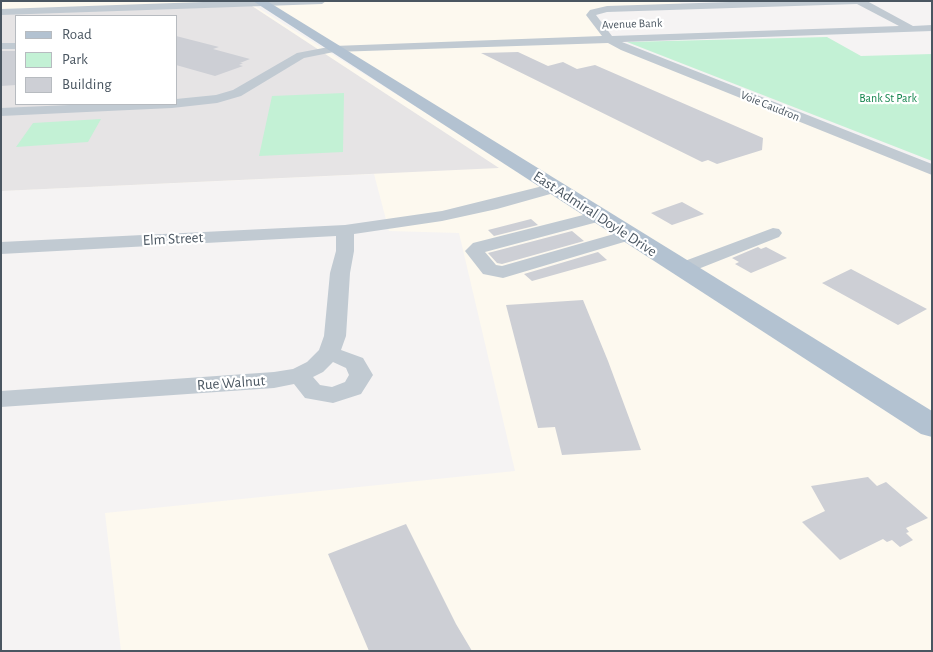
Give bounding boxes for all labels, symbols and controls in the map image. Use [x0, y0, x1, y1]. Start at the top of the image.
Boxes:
legend [15, 15, 178, 105]
street label: Avenue Bank [602, 16, 662, 32]
text: Road [62, 27, 92, 42]
text: Park [62, 52, 88, 67]
text: Building [62, 77, 112, 92]
street label: Voie Caudron [738, 88, 802, 124]
park label: Bank St Park [859, 91, 917, 105]
street label: East Admiral Doyle Drive [530, 167, 660, 261]
street label: Elm Street [142, 228, 204, 250]
street label: Rue Walnut [196, 372, 266, 394]

